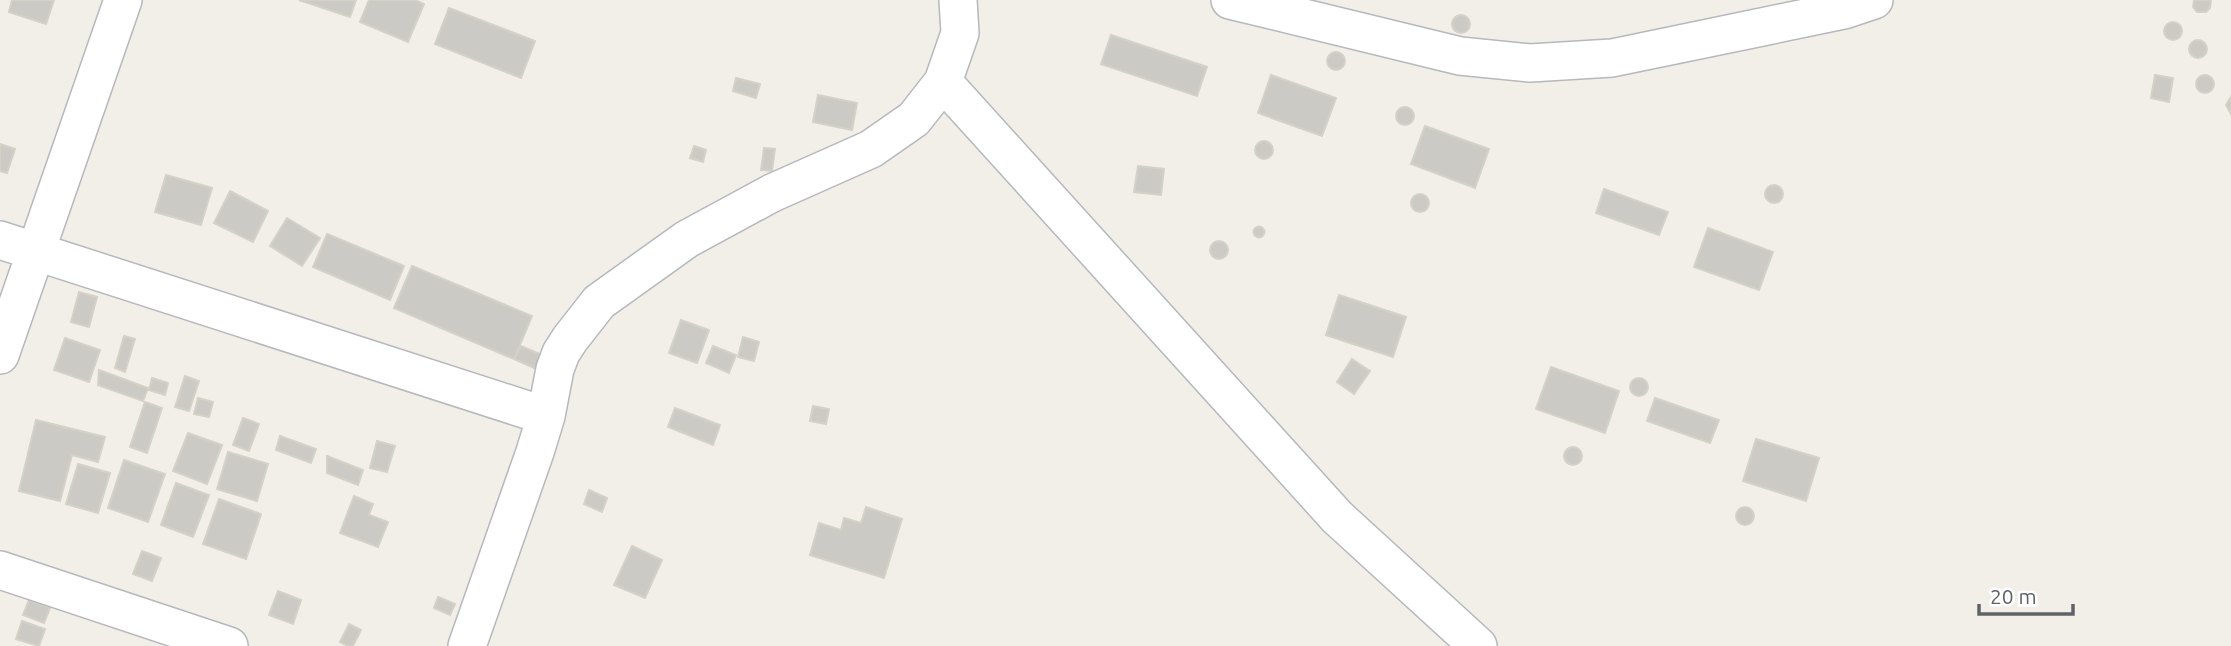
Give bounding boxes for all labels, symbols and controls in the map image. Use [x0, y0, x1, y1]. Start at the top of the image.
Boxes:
scale bar [1979, 572, 2074, 616]
text: 20 m [1990, 584, 2037, 608]

